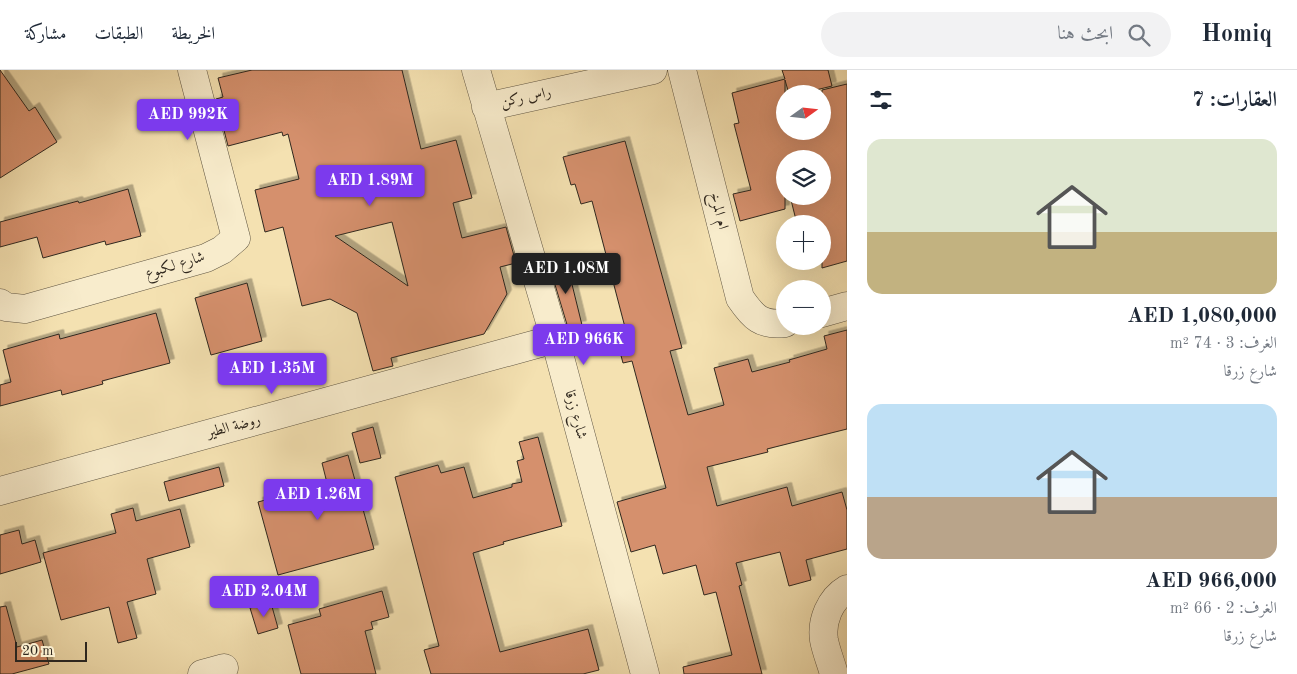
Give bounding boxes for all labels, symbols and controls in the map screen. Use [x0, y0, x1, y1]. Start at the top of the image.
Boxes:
search box [821, 12, 1171, 57]
icon: search [1125, 21, 1153, 49]
text: Homiq [1201, 23, 1272, 47]
text: مشاركة [25, 25, 66, 43]
text: الطبقات [94, 25, 143, 43]
text: الخريطة [171, 25, 215, 43]
text: ابحث هنا [1057, 25, 1113, 44]
street label: راس ركن [499, 84, 553, 112]
north arrow [776, 85, 831, 140]
map controls [776, 85, 831, 335]
icon: filters [867, 86, 895, 114]
text: العقارات: 7 [1192, 90, 1277, 111]
pin: AED 992K [136, 98, 240, 141]
text: AED 992K [148, 107, 228, 123]
button: layers [776, 150, 831, 205]
pin: AED 1.89M [313, 164, 427, 207]
icon: home [1027, 172, 1117, 262]
text: AED 1.89M [327, 173, 413, 189]
street label: ام المرخ [702, 191, 730, 232]
button: + [776, 215, 831, 270]
street label: شارع لكبوع [143, 248, 208, 286]
pin: AED 1.08M [509, 252, 623, 295]
text: AED 1.08M [523, 261, 609, 277]
button: − [776, 280, 831, 335]
text: AED 1,080,000 [1127, 306, 1277, 327]
pin: AED 966K [532, 324, 636, 366]
text: AED 966K [544, 332, 624, 348]
text: الغرف: 3 · 74 m² [1170, 336, 1277, 352]
pin: AED 1.35M [215, 352, 329, 395]
text: AED 1.35M [229, 361, 315, 377]
text: شارع زرقا [1224, 364, 1277, 380]
street label: شارع زرقا [557, 389, 589, 442]
street label: روضة الطير [204, 413, 262, 442]
icon: home [1027, 437, 1117, 527]
pin: AED 1.26M [261, 478, 375, 521]
text: AED 1.26M [275, 487, 361, 503]
text: AED 966,000 [1145, 571, 1277, 592]
pin: AED 2.04M [207, 576, 321, 618]
text: AED 2.04M [221, 584, 307, 600]
text: الغرف: 2 · 66 m² [1170, 601, 1277, 617]
text: شارع زرقا [1224, 629, 1277, 645]
scale bar [15, 639, 88, 662]
text: 20 m [22, 644, 53, 658]

